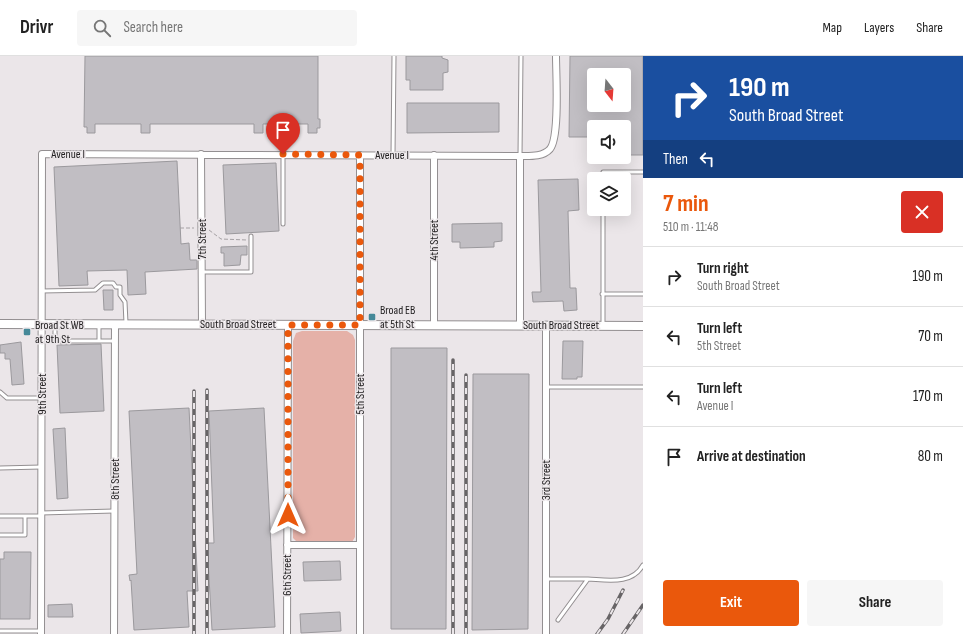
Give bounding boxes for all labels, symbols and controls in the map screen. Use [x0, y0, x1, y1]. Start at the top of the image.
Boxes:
search box [77, 10, 357, 46]
text: Drivr [20, 16, 53, 39]
icon: search [91, 17, 113, 39]
text: Search here [123, 18, 183, 37]
text: Map [822, 19, 842, 36]
text: Layers [864, 19, 894, 36]
text: Share [916, 19, 943, 36]
north arrow [587, 68, 631, 112]
map controls [587, 68, 631, 216]
text: 190 m [729, 71, 790, 104]
icon: right [663, 72, 715, 124]
text: South Broad Street [729, 105, 843, 126]
pin [266, 113, 300, 154]
icon: arrive [272, 119, 294, 141]
button: sound [587, 120, 631, 164]
street label: Avenue I [50, 147, 85, 162]
street label: Avenue I [374, 148, 409, 163]
icon: left [696, 148, 718, 170]
text: Then [663, 150, 688, 169]
button: layers [587, 172, 631, 216]
text: 7 min [663, 189, 709, 218]
button: close [901, 191, 943, 233]
street label: 7th Street [195, 218, 210, 259]
street label: 4th Street [427, 219, 442, 261]
text: 510 m · 11:48 [663, 219, 718, 235]
text: Turn right [697, 259, 749, 278]
icon: right [663, 266, 685, 288]
text: 190 m [912, 267, 943, 286]
text: South Broad Street [697, 278, 780, 294]
place label: Broad EB at 5th St [380, 303, 415, 332]
marker: Broad EB at 5th St [367, 312, 377, 322]
street label: South Broad Street [200, 317, 276, 332]
place label: Broad St WB at 9th St [35, 318, 84, 347]
street label: South Broad Street [523, 318, 599, 333]
text: Turn left [697, 319, 742, 338]
icon: left [663, 326, 685, 348]
marker: Broad St WB at 9th St [22, 327, 32, 337]
text: 70 m [918, 327, 943, 346]
text: 5th Street [697, 338, 741, 354]
street label: 9th Street [35, 373, 50, 415]
street label: 5th Street [353, 373, 368, 414]
text: Turn left [697, 379, 742, 398]
icon: left [663, 386, 685, 408]
text: 170 m [913, 387, 943, 406]
text: Avenue I [697, 398, 733, 414]
icon: arrive [663, 446, 685, 468]
text: Arrive at destination [697, 447, 806, 466]
text: 80 m [918, 447, 943, 466]
street label: 8th Street [108, 458, 123, 500]
street label: 3rd Street [539, 459, 554, 500]
position arrow [267, 494, 309, 536]
street label: 6th Street [280, 554, 295, 596]
button: Exit [663, 580, 799, 626]
button: Share [807, 580, 943, 626]

